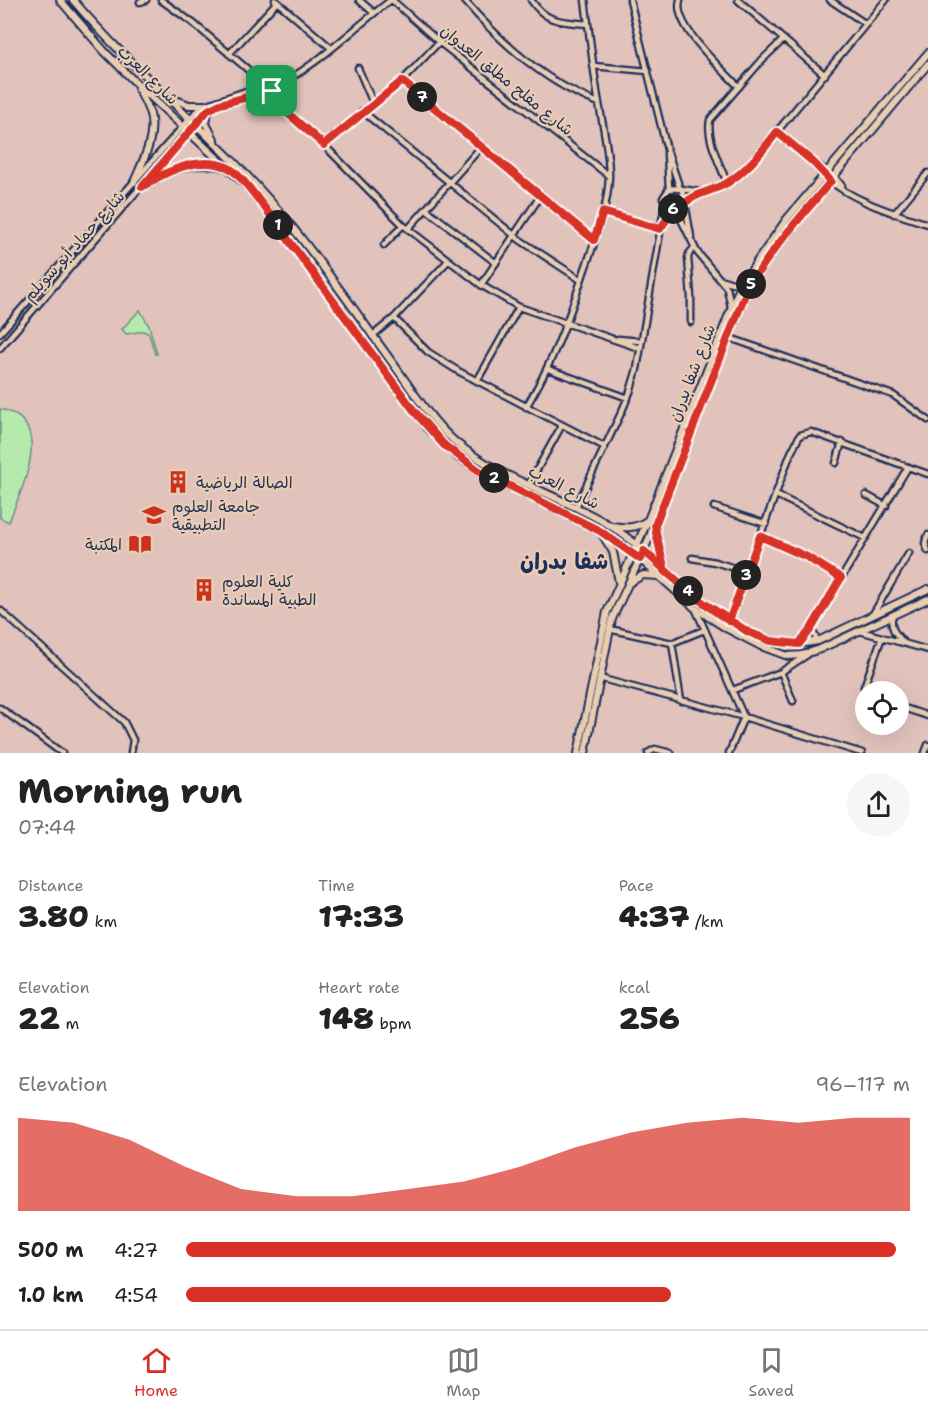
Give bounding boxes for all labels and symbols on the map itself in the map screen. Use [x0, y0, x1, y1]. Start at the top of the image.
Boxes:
street label: شارع مفلح مطلق العدوان [436, 20, 578, 141]
street label: شارع العرب [112, 41, 183, 110]
pin [246, 65, 297, 116]
pin: 7 [407, 82, 437, 112]
street label: شارع حماد أبو سويلم [19, 186, 131, 307]
pin: 6 [658, 194, 688, 224]
pin: 1 [263, 210, 293, 240]
pin: 5 [736, 269, 766, 299]
street label: شارع شفا بدران [664, 321, 721, 425]
street label: شارع العرب [525, 460, 603, 515]
pin: 2 [479, 463, 509, 493]
building icon: الصالة الرياضية [165, 469, 191, 495]
place label: الصالة الرياضية [196, 472, 293, 493]
place label: جامعة العلوم التطبيقية [172, 496, 260, 535]
school or university icon: جامعة العلوم التطبيقية [141, 502, 167, 528]
library icon: المكتبة [127, 531, 153, 557]
place label: المكتبة [85, 534, 122, 555]
district label: شفا بدران [520, 547, 608, 576]
pin: 3 [731, 560, 761, 590]
place label: كلية العلوم الطبية المساندة [222, 571, 317, 610]
pin: 4 [673, 576, 703, 606]
building icon: كلية العلوم الطبية المساندة [191, 577, 217, 603]

